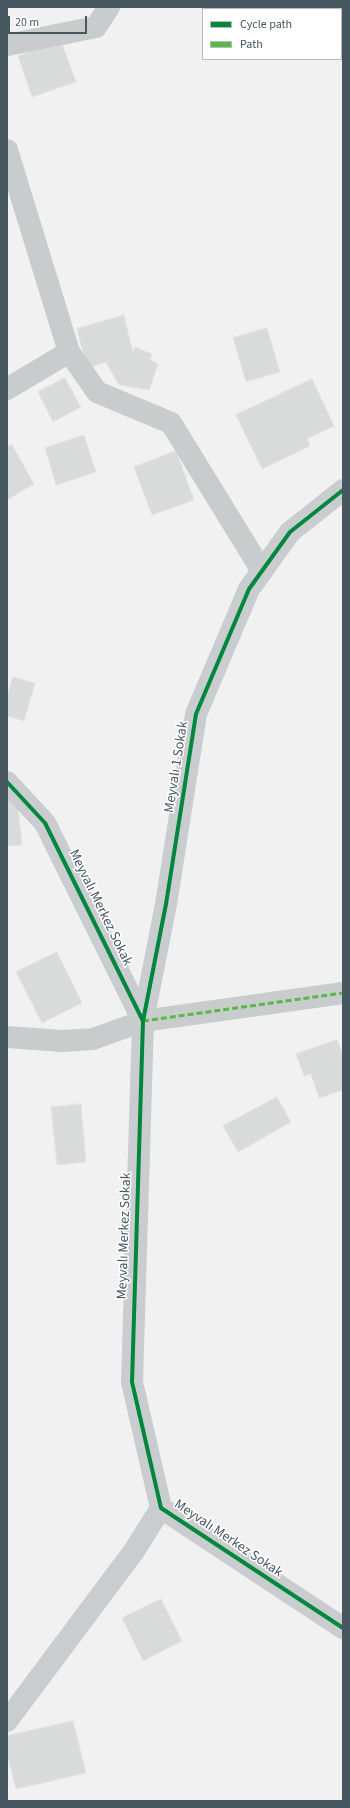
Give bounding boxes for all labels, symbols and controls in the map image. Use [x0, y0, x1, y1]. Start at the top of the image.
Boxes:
scale bar [10, 8, 89, 34]
legend [202, 8, 342, 60]
text: 20 m [15, 14, 39, 31]
text: Cycle path [240, 16, 292, 33]
text: Path [240, 36, 263, 53]
street label: Meyvalı 1 Sokak [161, 720, 193, 814]
street label: Meyvalı Merkez Sokak [65, 847, 135, 969]
street label: Meyvalı Merkez Sokak [114, 1172, 136, 1300]
street label: Meyvalı Merkez Sokak [171, 1497, 285, 1581]

